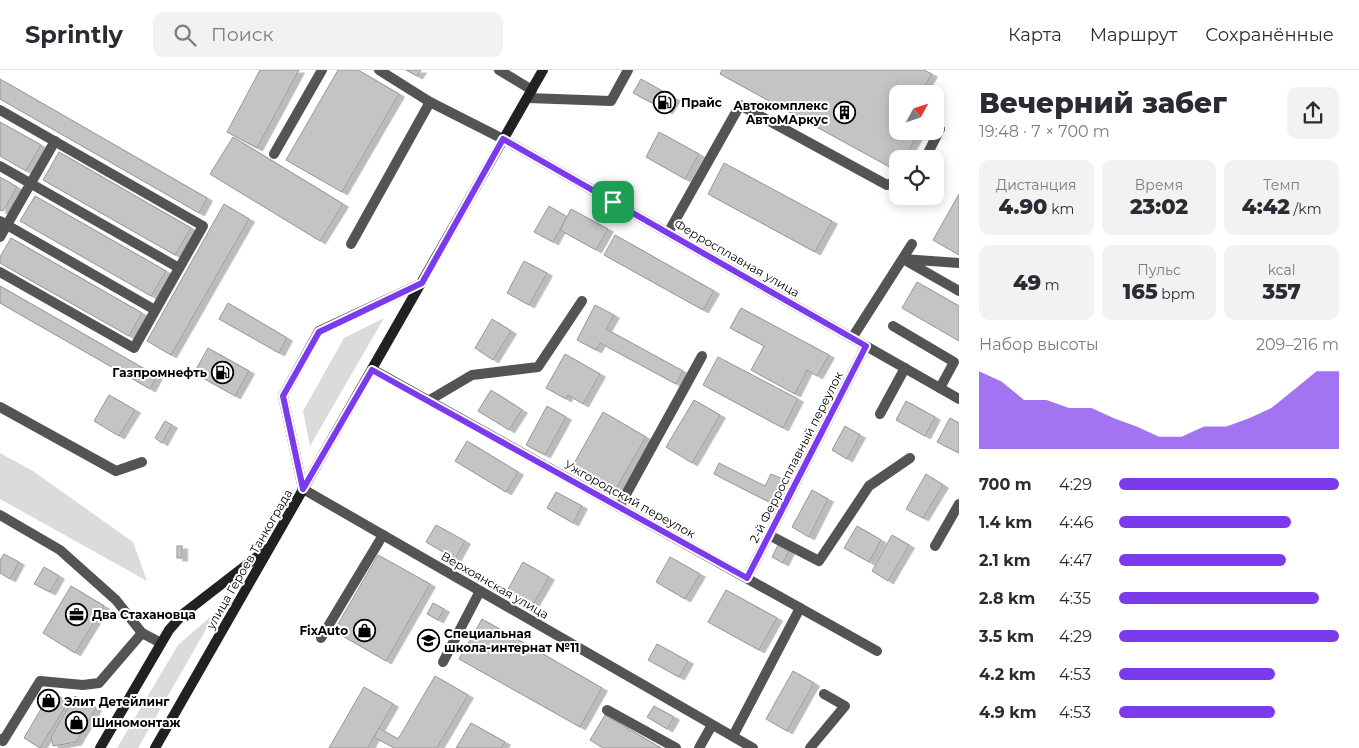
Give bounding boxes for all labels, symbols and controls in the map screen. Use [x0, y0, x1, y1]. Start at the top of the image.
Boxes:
search box [153, 12, 503, 57]
text: Sprintly [25, 20, 123, 49]
icon: search [171, 21, 199, 49]
text: Поиск [211, 23, 274, 46]
text: Карта [1008, 24, 1062, 46]
text: Маршрут [1090, 24, 1177, 46]
text: Сохранённые [1205, 24, 1334, 46]
north arrow [889, 85, 944, 140]
map controls [889, 85, 944, 205]
text: Вечерний забег [979, 86, 1227, 120]
button: share [1287, 87, 1339, 139]
fuel station icon: Прайс [653, 90, 677, 114]
place label: Прайс [681, 95, 722, 110]
place label: Автокомплекс АвтоМАркус [733, 98, 828, 127]
building icon: Автокомплекс АвтоМАркус [832, 100, 856, 124]
text: 19:48 · 7 × 700 m [979, 122, 1110, 141]
button: locate [889, 150, 944, 205]
text: Дистанция [996, 176, 1077, 194]
text: Время [1135, 176, 1183, 194]
text: Темп [1263, 176, 1300, 194]
pin [592, 181, 634, 223]
icon: arrive [599, 188, 627, 216]
text: 4.90 [998, 194, 1047, 219]
text: 23:02 [1130, 194, 1188, 219]
text: 4:42 [1242, 194, 1290, 219]
text: km [1047, 200, 1074, 218]
text: /km [1290, 200, 1322, 218]
street label: Ферросплавная улица [672, 216, 802, 300]
text: Пульс [1137, 261, 1181, 279]
text: kcal [1268, 261, 1296, 279]
text: 49 [1013, 270, 1041, 295]
text: m [1041, 276, 1060, 294]
text: 165 [1123, 279, 1158, 304]
text: 357 [1263, 279, 1301, 304]
text: bpm [1158, 285, 1195, 303]
text: Набор высоты [979, 335, 1099, 354]
text: 209–216 m [1256, 335, 1339, 354]
fuel station icon: Газпромнефть [211, 360, 235, 384]
place label: Газпромнефть [112, 365, 207, 380]
street label: 2-й Ферросплавный переулок [746, 369, 846, 545]
street label: Ужгородский переулок [562, 457, 698, 541]
text: 700 m [979, 475, 1032, 494]
text: 4:29 [1059, 475, 1092, 494]
street label: улица Героев Танкограда [202, 486, 295, 632]
text: 1.4 km [979, 513, 1032, 532]
text: 4:46 [1059, 513, 1093, 532]
street label: Верхоянская улица [438, 548, 552, 622]
text: 2.1 km [979, 551, 1031, 570]
text: 4:47 [1059, 551, 1092, 570]
text: 2.8 km [979, 589, 1035, 608]
text: 4:35 [1059, 589, 1091, 608]
office icon: Два Стахановца [64, 602, 88, 626]
place label: Два Стахановца [92, 607, 196, 622]
shop icon: FixAuto [352, 618, 376, 642]
place label: FixAuto [299, 623, 348, 638]
place label: Специальная школа-интернат №11 [444, 626, 580, 655]
text: 3.5 km [979, 627, 1034, 646]
text: 4:29 [1059, 627, 1092, 646]
school or university icon: Специальная школа-интернат №11 [416, 628, 440, 652]
text: 4.2 km [979, 665, 1036, 684]
text: 4:53 [1059, 665, 1091, 684]
shop icon: Элит Детейлинг [36, 689, 60, 713]
place label: Элит Детейлинг [64, 694, 170, 709]
text: 4.9 km [979, 703, 1036, 722]
text: 4:53 [1059, 703, 1091, 722]
shop icon: Шиномонтаж [64, 710, 88, 734]
place label: Шиномонтаж [92, 715, 180, 730]

